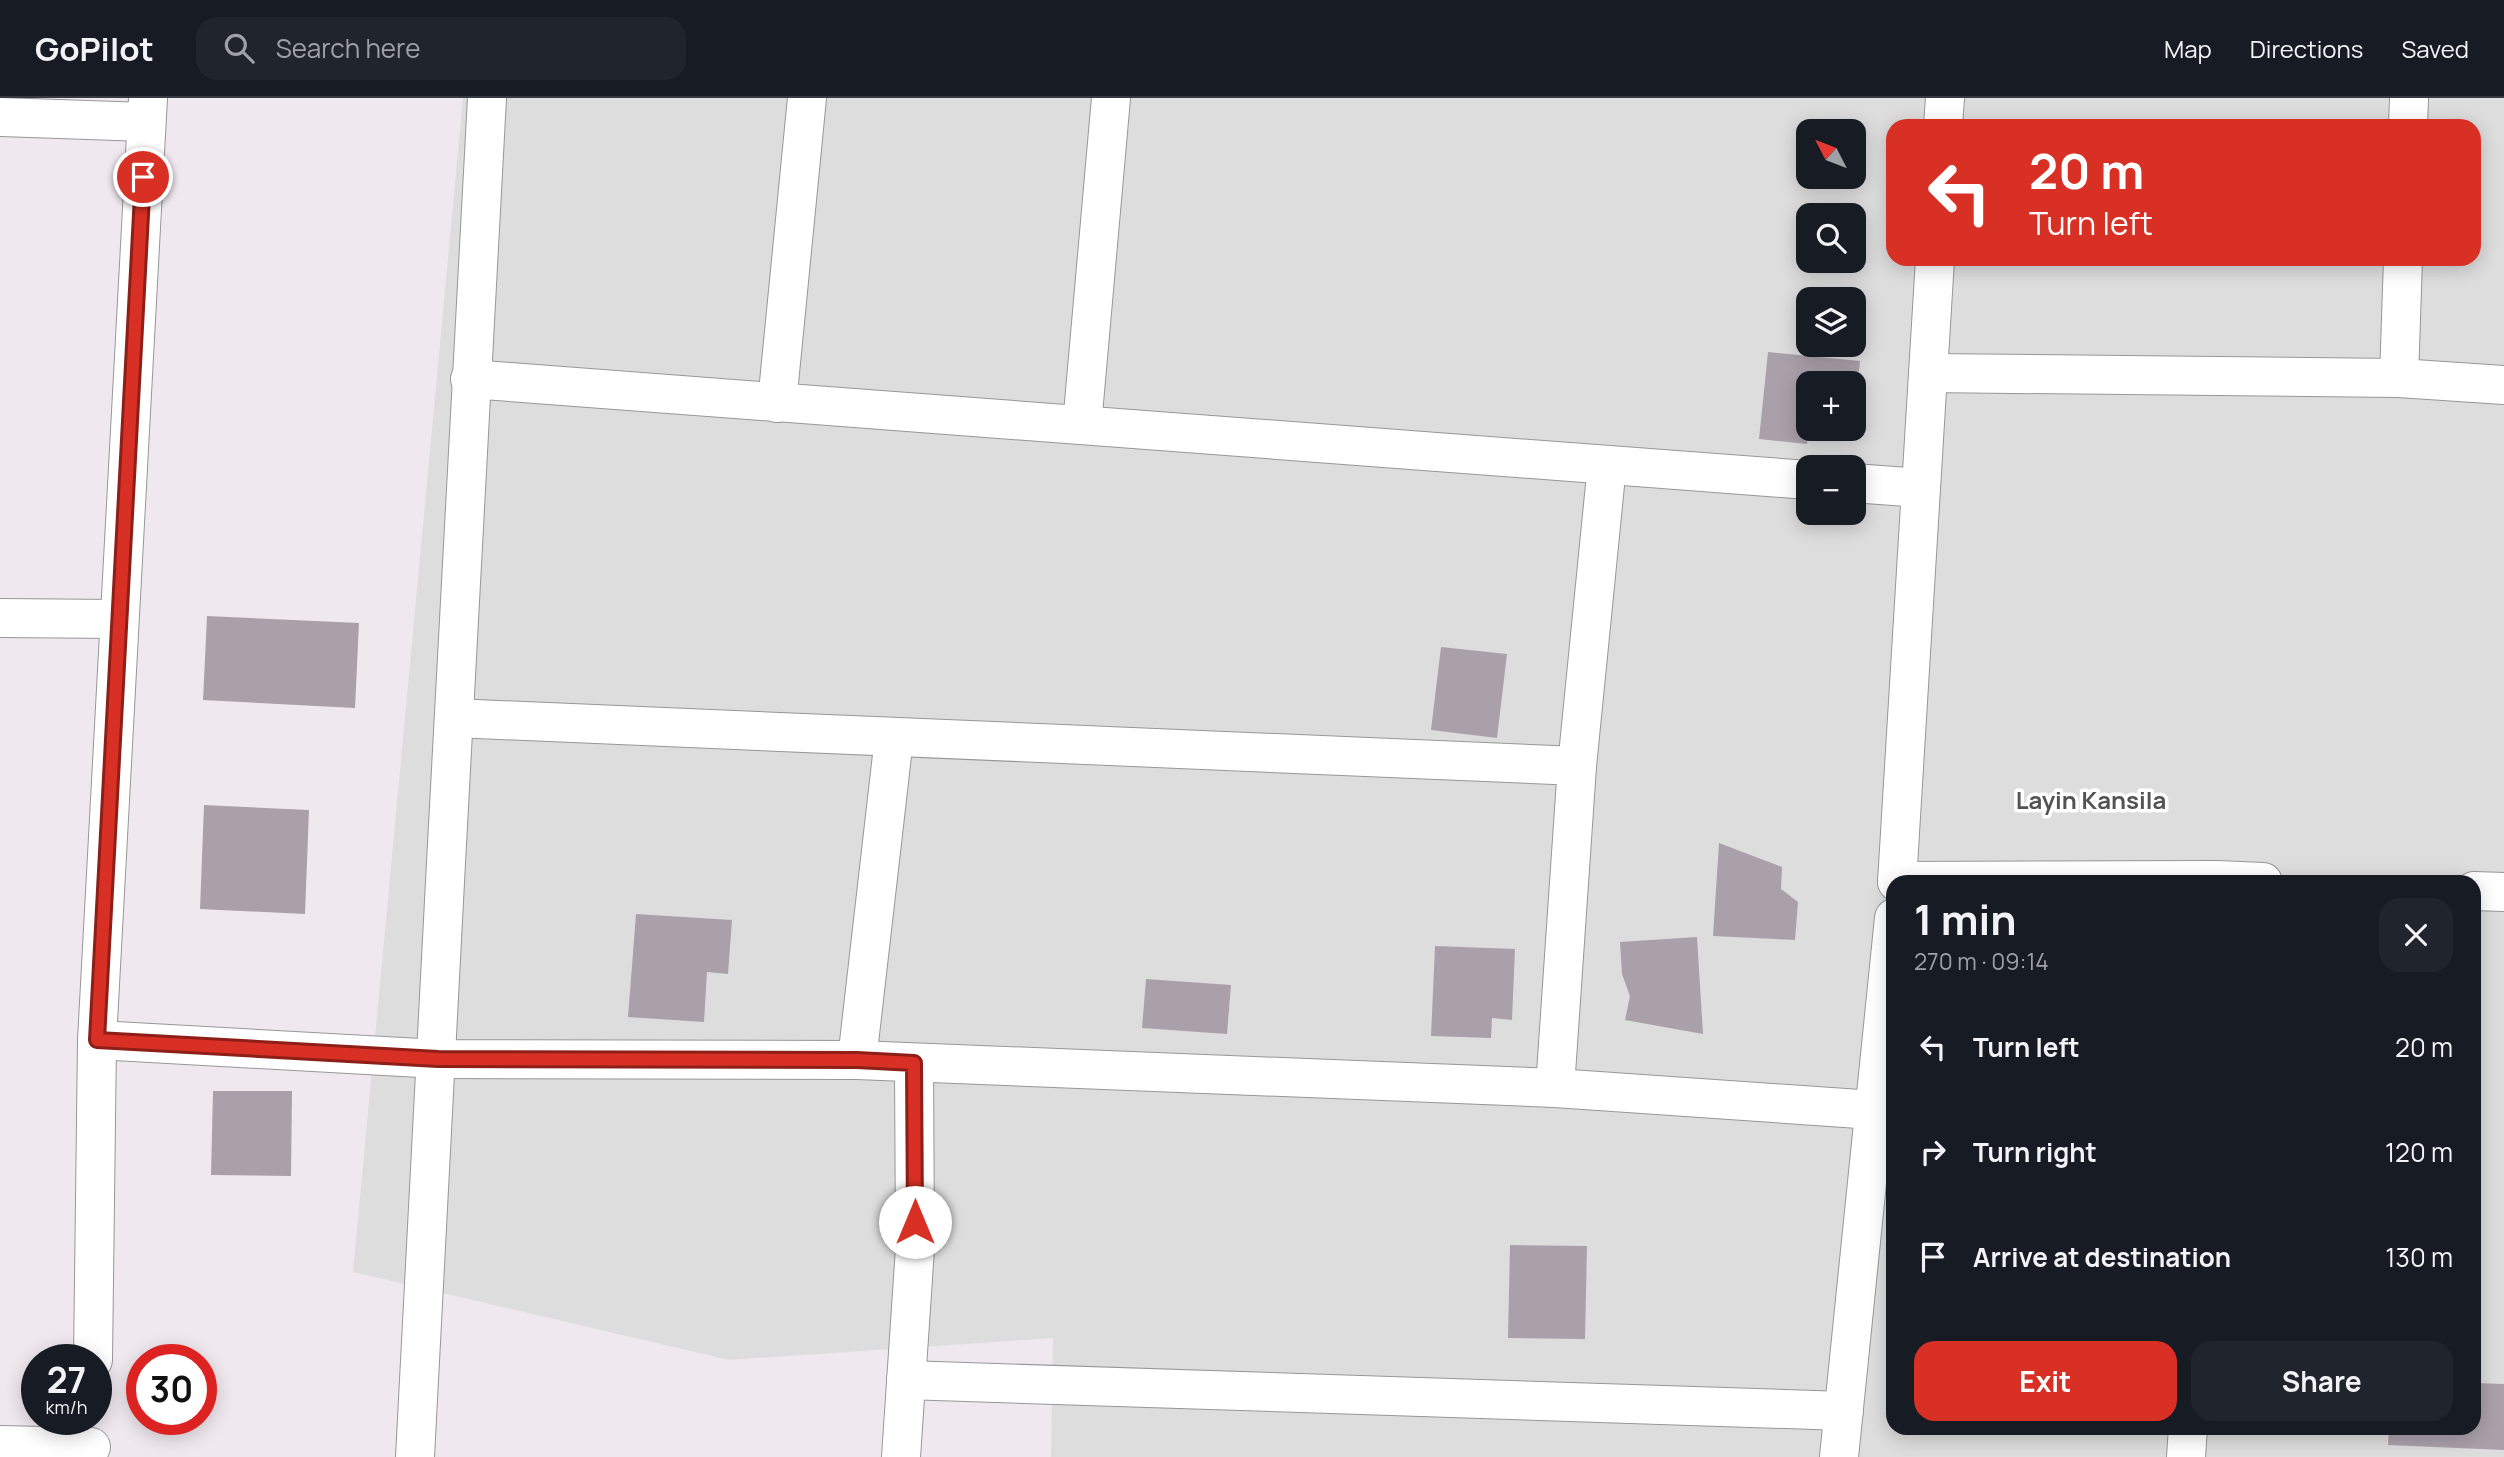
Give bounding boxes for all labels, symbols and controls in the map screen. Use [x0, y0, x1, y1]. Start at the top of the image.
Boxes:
search box [196, 17, 686, 80]
text: GoPilot [35, 26, 154, 71]
icon: search [220, 29, 258, 67]
text: Search here [276, 30, 420, 66]
text: Map [2164, 32, 2212, 65]
text: Directions [2250, 32, 2363, 65]
text: Saved [2401, 32, 2469, 65]
north arrow [1796, 119, 1866, 189]
map controls [1796, 119, 1866, 525]
text: 20 m [2029, 137, 2144, 204]
pin [113, 147, 173, 207]
icon: left [1914, 147, 2005, 238]
icon: arrive [124, 158, 162, 196]
text: Turn left [2029, 201, 2153, 245]
button: search [1796, 203, 1866, 273]
button: layers [1796, 287, 1866, 357]
button: + [1796, 371, 1866, 441]
button: − [1796, 455, 1866, 525]
district label: Layin Kansila [2016, 783, 2166, 816]
text: 1 min [1914, 890, 2017, 948]
button: close [2379, 898, 2453, 972]
text: 270 m · 09:14 [1914, 945, 2049, 977]
icon: left [1914, 1028, 1952, 1066]
text: Turn left [1973, 1029, 2080, 1065]
text: 20 m [2395, 1029, 2453, 1065]
icon: right [1914, 1133, 1952, 1171]
text: Turn right [1973, 1134, 2097, 1170]
text: 120 m [2385, 1134, 2453, 1170]
position arrow [878, 1185, 952, 1259]
icon: arrive [1914, 1238, 1952, 1276]
text: Arrive at destination [1973, 1239, 2231, 1275]
text: 130 m [2385, 1239, 2453, 1275]
button: Exit [1914, 1341, 2177, 1421]
button: Share [2191, 1341, 2453, 1421]
speed limit sign: 30 [126, 1344, 217, 1435]
text: 27 [47, 1356, 86, 1404]
text: km/h [46, 1395, 87, 1419]

